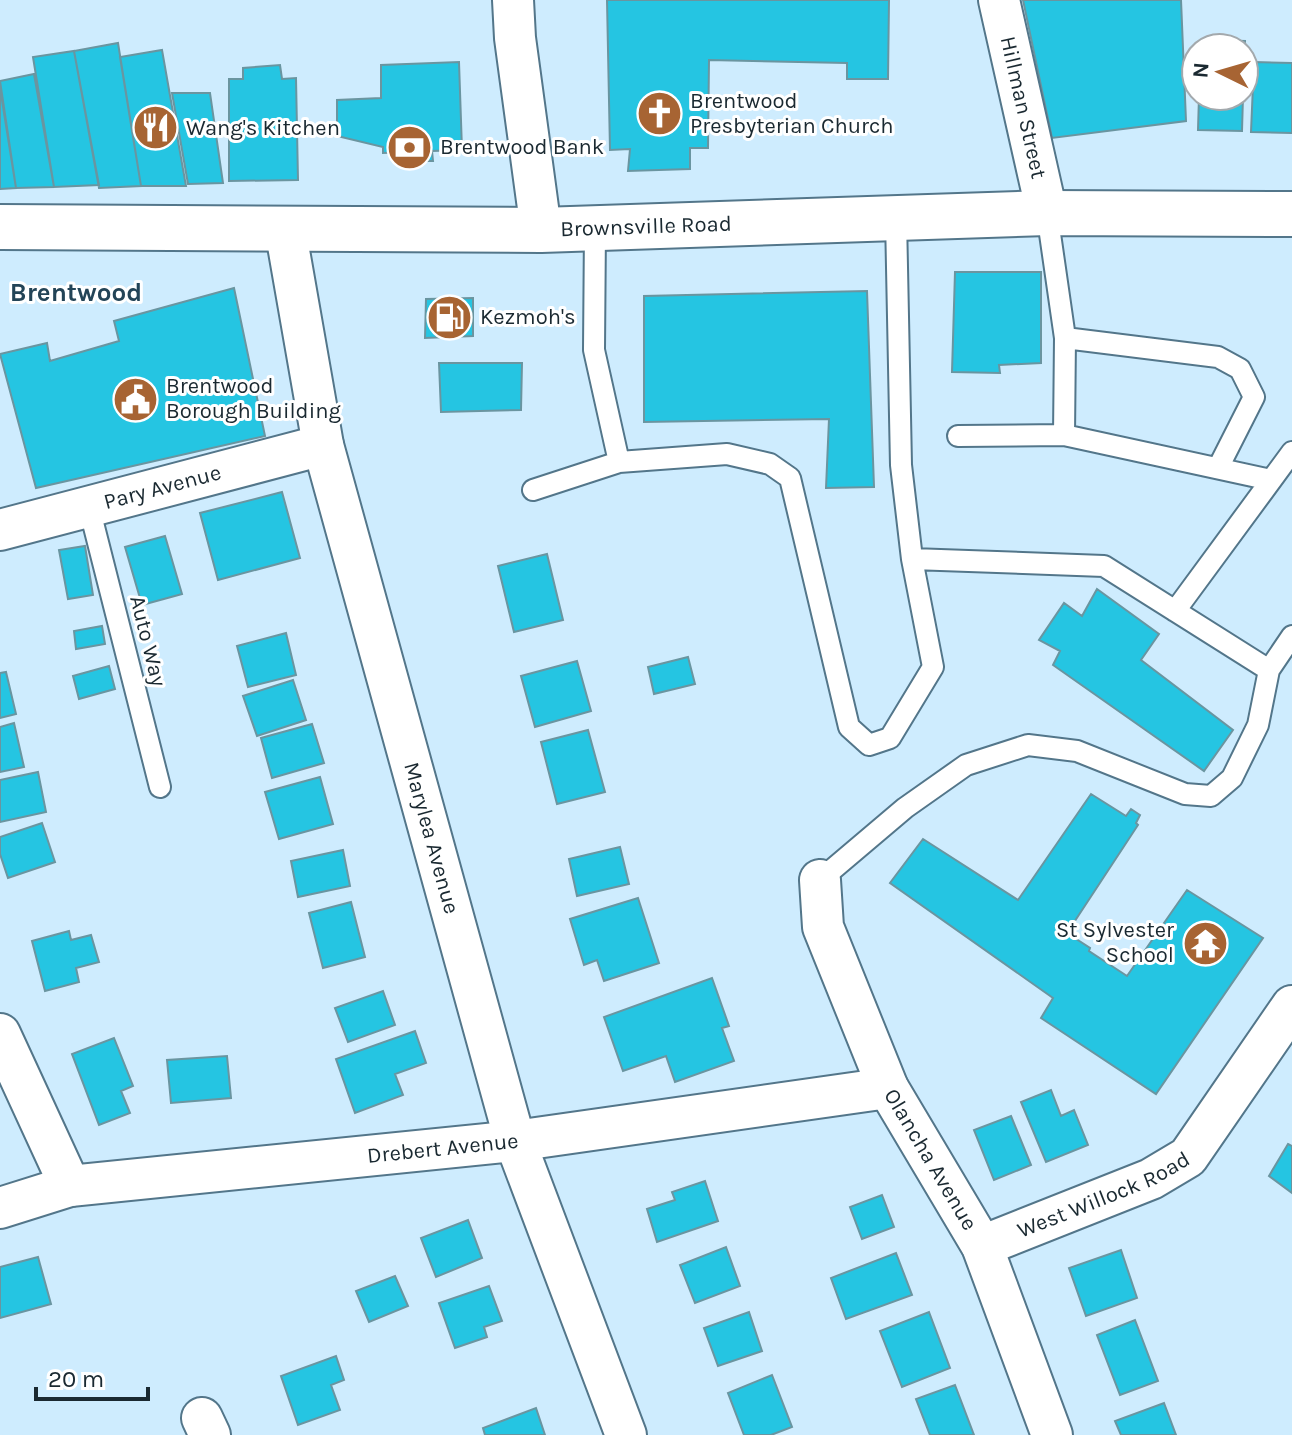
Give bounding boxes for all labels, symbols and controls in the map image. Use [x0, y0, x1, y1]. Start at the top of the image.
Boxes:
north arrow [1180, 32, 1260, 112]
street label: Hillman Street [995, 34, 1052, 181]
text: N [1187, 61, 1215, 79]
place label: Brentwood Presbyterian Church [690, 88, 894, 139]
church icon: Brentwood Presbyterian Church [635, 90, 683, 138]
restaurant icon: Wang's Kitchen [131, 104, 179, 152]
place label: Wang's Kitchen [186, 115, 340, 141]
bank icon: Brentwood Bank [385, 123, 433, 171]
place label: Brentwood Bank [440, 134, 604, 160]
street label: Brownsville Road [560, 211, 732, 242]
district label: Brentwood [10, 277, 142, 308]
fuel station icon: Kezmoh's [425, 293, 473, 341]
place label: Kezmoh's [480, 304, 576, 330]
place label: Brentwood Borough Building [166, 373, 341, 424]
public building icon: Brentwood Borough Building [111, 375, 159, 423]
street label: Pary Avenue [101, 459, 224, 515]
street label: Auto Way [124, 593, 172, 689]
street label: Marylea Avenue [398, 759, 465, 917]
place label: St Sylvester School [1056, 917, 1174, 968]
temple icon: St Sylvester School [1181, 919, 1229, 967]
street label: Olancha Avenue [878, 1084, 983, 1235]
street label: Drebert Avenue [366, 1128, 520, 1169]
street label: West Willock Road [1014, 1146, 1195, 1244]
scale bar [36, 1351, 148, 1401]
text: 20 m [48, 1365, 104, 1393]

